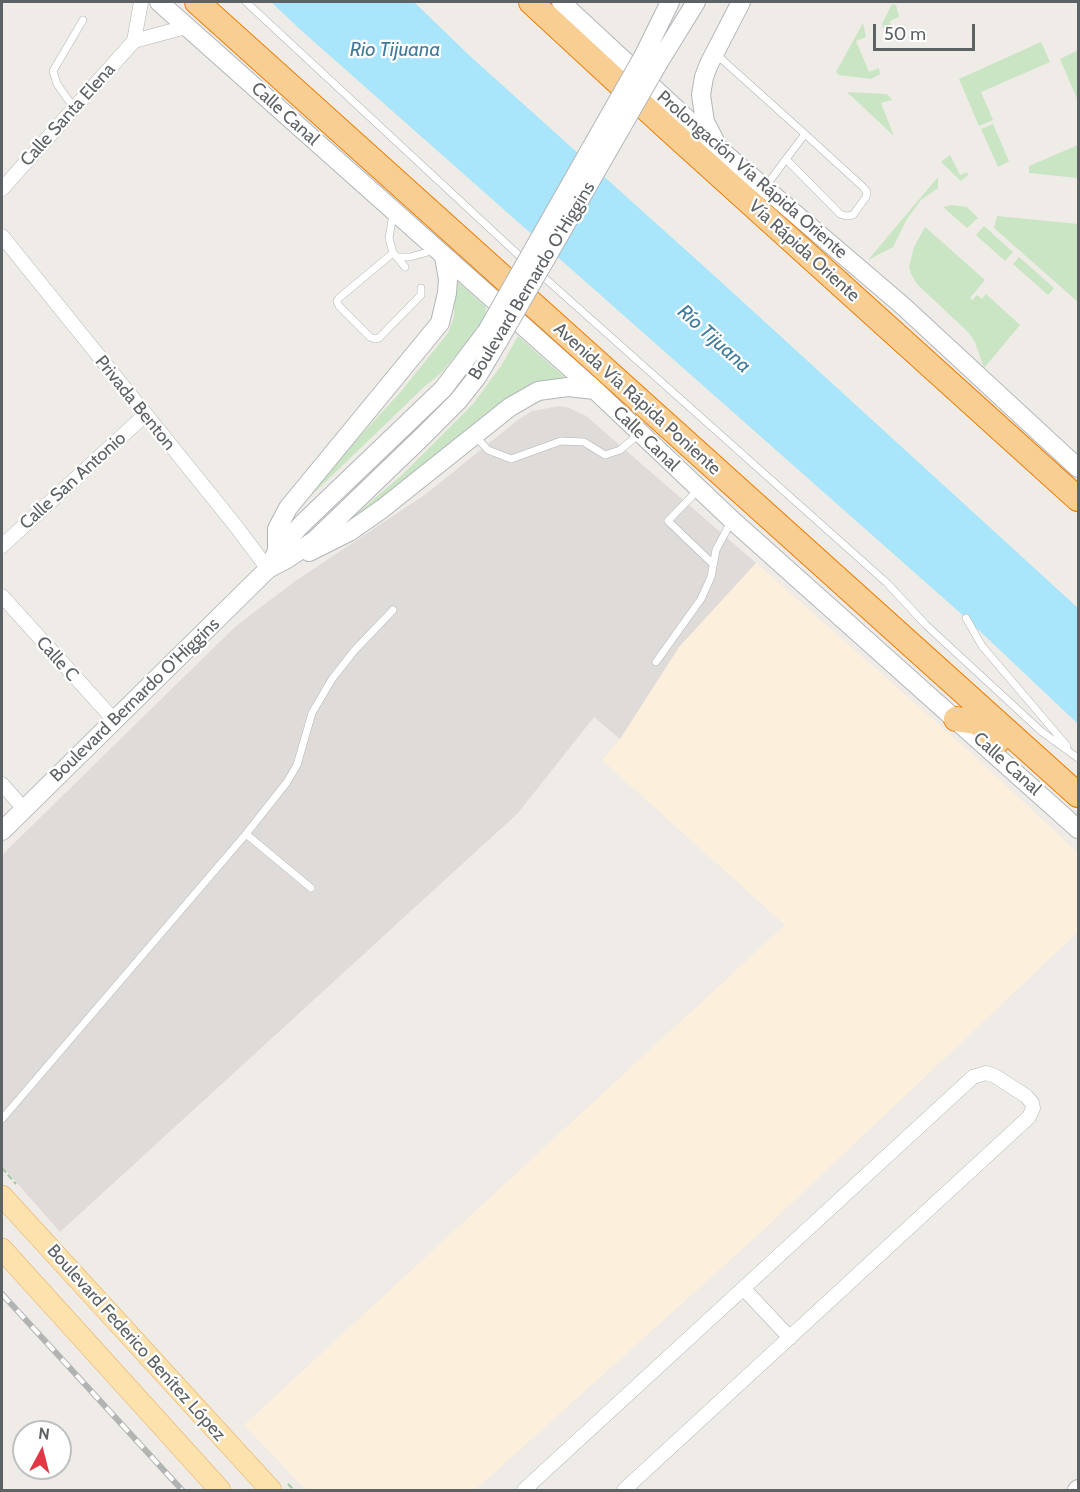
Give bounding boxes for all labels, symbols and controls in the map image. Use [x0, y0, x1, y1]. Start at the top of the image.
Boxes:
scale bar [876, 12, 978, 50]
text: 50 m [884, 23, 926, 45]
water label: Rio Tijuana [350, 38, 440, 62]
street label: Calle Santa Elena [16, 59, 120, 171]
street label: Calle Canal [247, 78, 323, 150]
street label: Prolongación Vía Rápida Oriente [652, 86, 852, 264]
street label: Boulevard Bernardo O'Higgins [464, 178, 600, 384]
street label: Vía Rápida Oriente [744, 196, 864, 306]
water label: Río Tijuana [672, 300, 756, 378]
street label: Avenida Vía Rápida Poniente [549, 318, 725, 480]
street label: Privada Benton [90, 351, 180, 455]
street label: Calle Canal [608, 402, 684, 476]
street label: Calle San Antonio [15, 428, 131, 534]
street label: Boulevard Bernardo O'Higgins [46, 613, 224, 787]
street label: Calle C [31, 632, 83, 686]
street label: Calle Canal [969, 728, 1045, 800]
street label: Boulevard Federico Benítez López [42, 1240, 230, 1446]
north arrow [12, 1420, 72, 1480]
text: N [37, 1424, 51, 1444]

